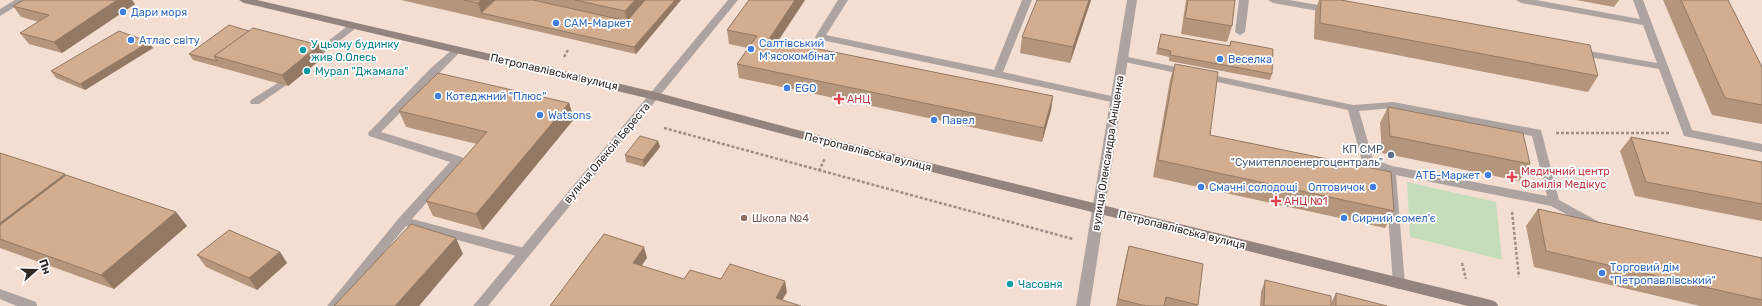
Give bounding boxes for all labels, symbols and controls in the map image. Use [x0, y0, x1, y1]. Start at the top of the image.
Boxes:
place label: Дари моря [131, 6, 187, 19]
marker: Дари моря [118, 7, 128, 17]
place label: САМ-Маркет [564, 17, 632, 30]
marker: САМ-Маркет [551, 18, 561, 28]
place label: Атлас світу [139, 34, 200, 47]
marker: Атлас світу [126, 35, 136, 45]
place label: Салтівський М'ясокомбінат [759, 37, 836, 63]
place label: У цьому будинку жив О.Олесь [311, 38, 399, 64]
marker: Салтівський М'ясокомбінат [746, 44, 756, 54]
marker: У цьому будинку жив О.Олесь [298, 45, 308, 55]
street label: Петропавлівська вулиця [489, 51, 619, 93]
place label: Веселка [1228, 53, 1272, 66]
marker: Веселка [1215, 54, 1225, 64]
place label: Мурал "Джамала" [315, 65, 408, 78]
marker: Мурал "Джамала" [302, 66, 312, 76]
street label: вулиця Олександра Аніщенка [1089, 74, 1127, 232]
place label: EGO [795, 82, 817, 95]
marker: EGO [782, 83, 792, 93]
place label: Котеджний "Плюс" [446, 90, 546, 103]
marker: Котеджний "Плюс" [433, 91, 443, 101]
place label: АНЦ [847, 93, 870, 106]
marker: АНЦ [834, 94, 844, 104]
street label: вулиця Олексія Береста [561, 100, 653, 206]
place label: Watsons [548, 109, 591, 122]
marker: Watsons [535, 110, 545, 120]
place label: Павел [942, 114, 975, 127]
marker: Павел [929, 115, 939, 125]
street label: Петропавлівська вулиця [803, 130, 933, 174]
place label: КП СМР "Сумитеплоенергоцентраль" [1231, 143, 1383, 169]
marker: КП СМР "Сумитеплоенергоцентраль" [1386, 150, 1396, 160]
place label: Медичний центр Фамілія Медікус [1521, 165, 1610, 191]
place label: АТБ-Маркет [1415, 169, 1480, 182]
marker: АТБ-Маркет [1483, 170, 1493, 180]
marker: Медичний центр Фамілія Медікус [1506, 171, 1518, 183]
place label: Смачні солодощі [1209, 181, 1298, 194]
place label: Оптовичок [1308, 181, 1365, 194]
marker: Смачні солодощі [1196, 182, 1206, 192]
marker: Оптовичок [1368, 182, 1378, 192]
place label: АНЦ №1 [1284, 195, 1327, 208]
marker: АНЦ №1 [1271, 196, 1281, 206]
street label: Петропавлівська вулиця [1117, 208, 1247, 252]
place label: Школа №4 [752, 212, 809, 225]
place label: Сирний сомел'є [1352, 212, 1436, 225]
marker: Школа №4 [739, 213, 749, 223]
marker: Сирний сомел'є [1339, 213, 1349, 223]
north arrow [16, 250, 56, 290]
text: Пн [36, 257, 54, 276]
place label: Торговий дім "Петропавлівський" [1610, 261, 1716, 287]
marker: Торговий дім "Петропавлівський" [1597, 268, 1607, 278]
place label: Часовня [1018, 278, 1063, 291]
marker: Часовня [1005, 279, 1015, 289]

